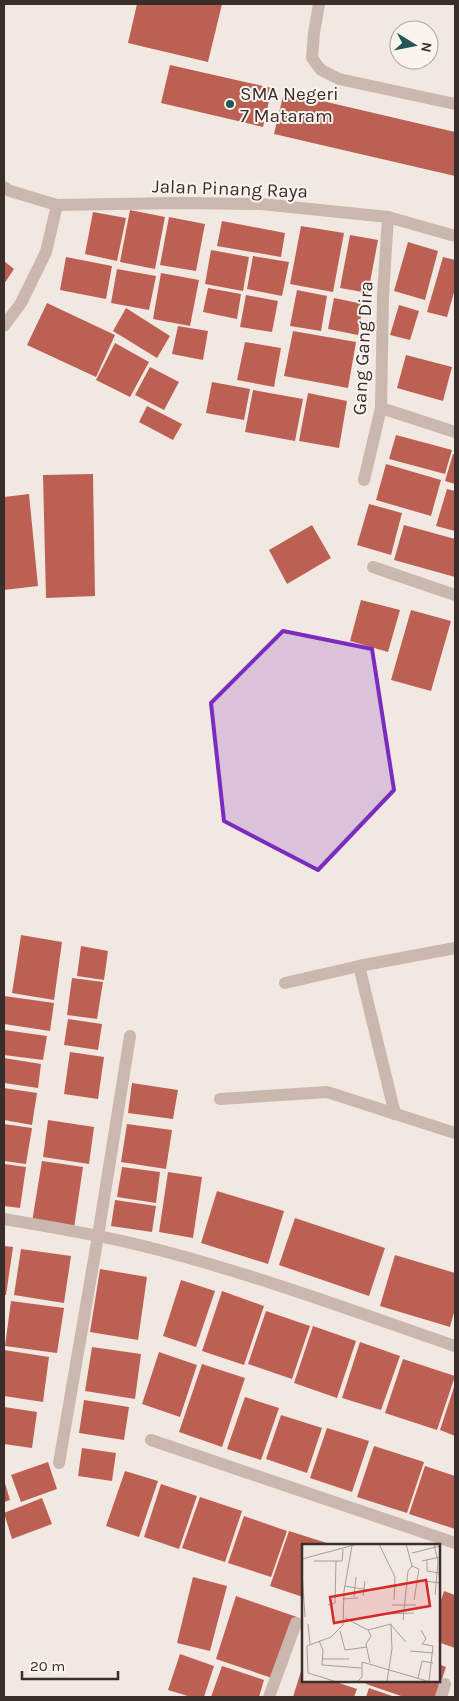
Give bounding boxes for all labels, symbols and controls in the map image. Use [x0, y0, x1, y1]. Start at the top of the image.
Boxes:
north arrow [389, 20, 439, 70]
text: N [417, 41, 436, 54]
place label: SMA Negeri 7 Mataram [240, 83, 339, 127]
marker: SMA Negeri 7 Mataram [224, 98, 236, 110]
street label: Jalan Pinang Raya [152, 175, 308, 203]
street label: Gang Gang Dira [348, 280, 377, 416]
inset map [302, 1544, 439, 1681]
scale bar [22, 1648, 119, 1680]
text: 20 m [30, 1657, 65, 1675]

